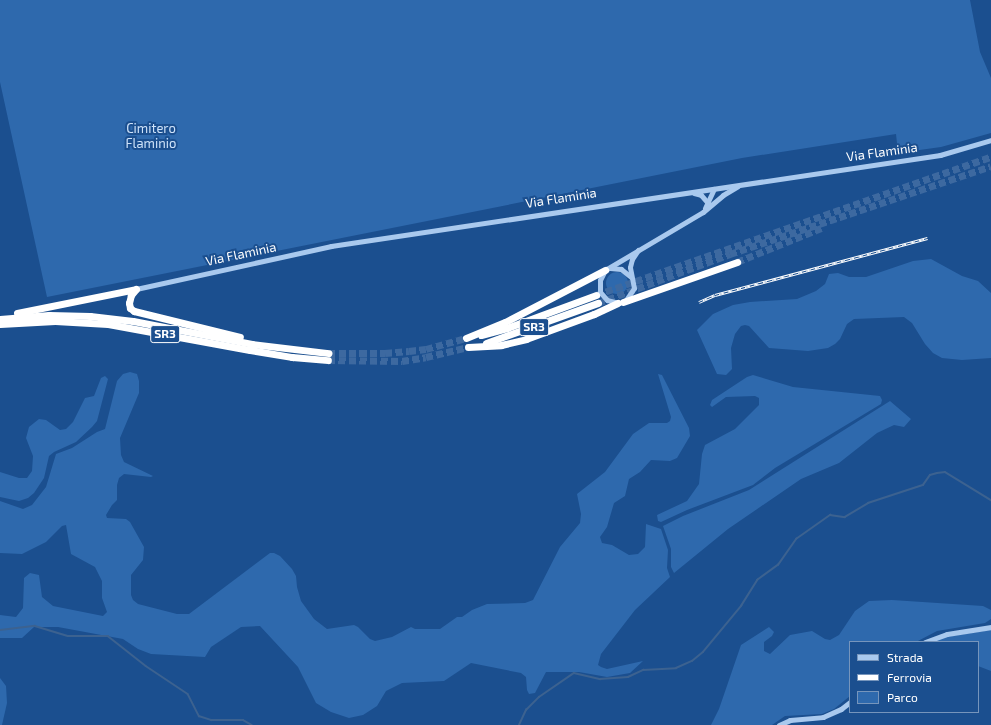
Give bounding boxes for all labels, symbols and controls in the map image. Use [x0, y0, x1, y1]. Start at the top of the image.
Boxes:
park label: Cimitero Flaminio [126, 121, 176, 152]
street label: Via Flaminia [845, 139, 919, 165]
street label: Via Flaminia [524, 185, 598, 211]
street label: Via Flaminia [204, 239, 278, 269]
road number: SR3 [519, 317, 549, 337]
road number: SR3 [150, 324, 180, 344]
legend [849, 641, 979, 713]
text: Strada [887, 650, 923, 664]
text: Ferrovia [887, 670, 932, 684]
text: Parco [887, 690, 918, 704]

